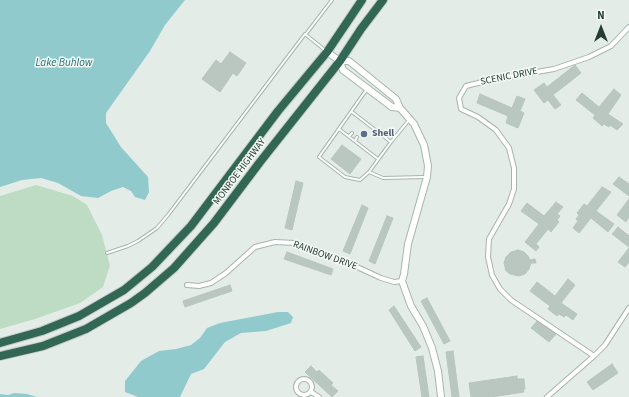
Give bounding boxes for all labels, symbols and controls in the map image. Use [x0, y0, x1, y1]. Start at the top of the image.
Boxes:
north arrow [581, 8, 621, 48]
text: N [597, 8, 605, 23]
water label: Lake Buhlow [35, 57, 93, 71]
street label: SCENIC DRIVE [479, 66, 539, 88]
place label: Shell [372, 128, 394, 140]
marker: Shell [359, 129, 369, 139]
street label: MONROE HIGHWAY [211, 137, 269, 207]
street label: RAINBOW DRIVE [291, 239, 359, 273]

